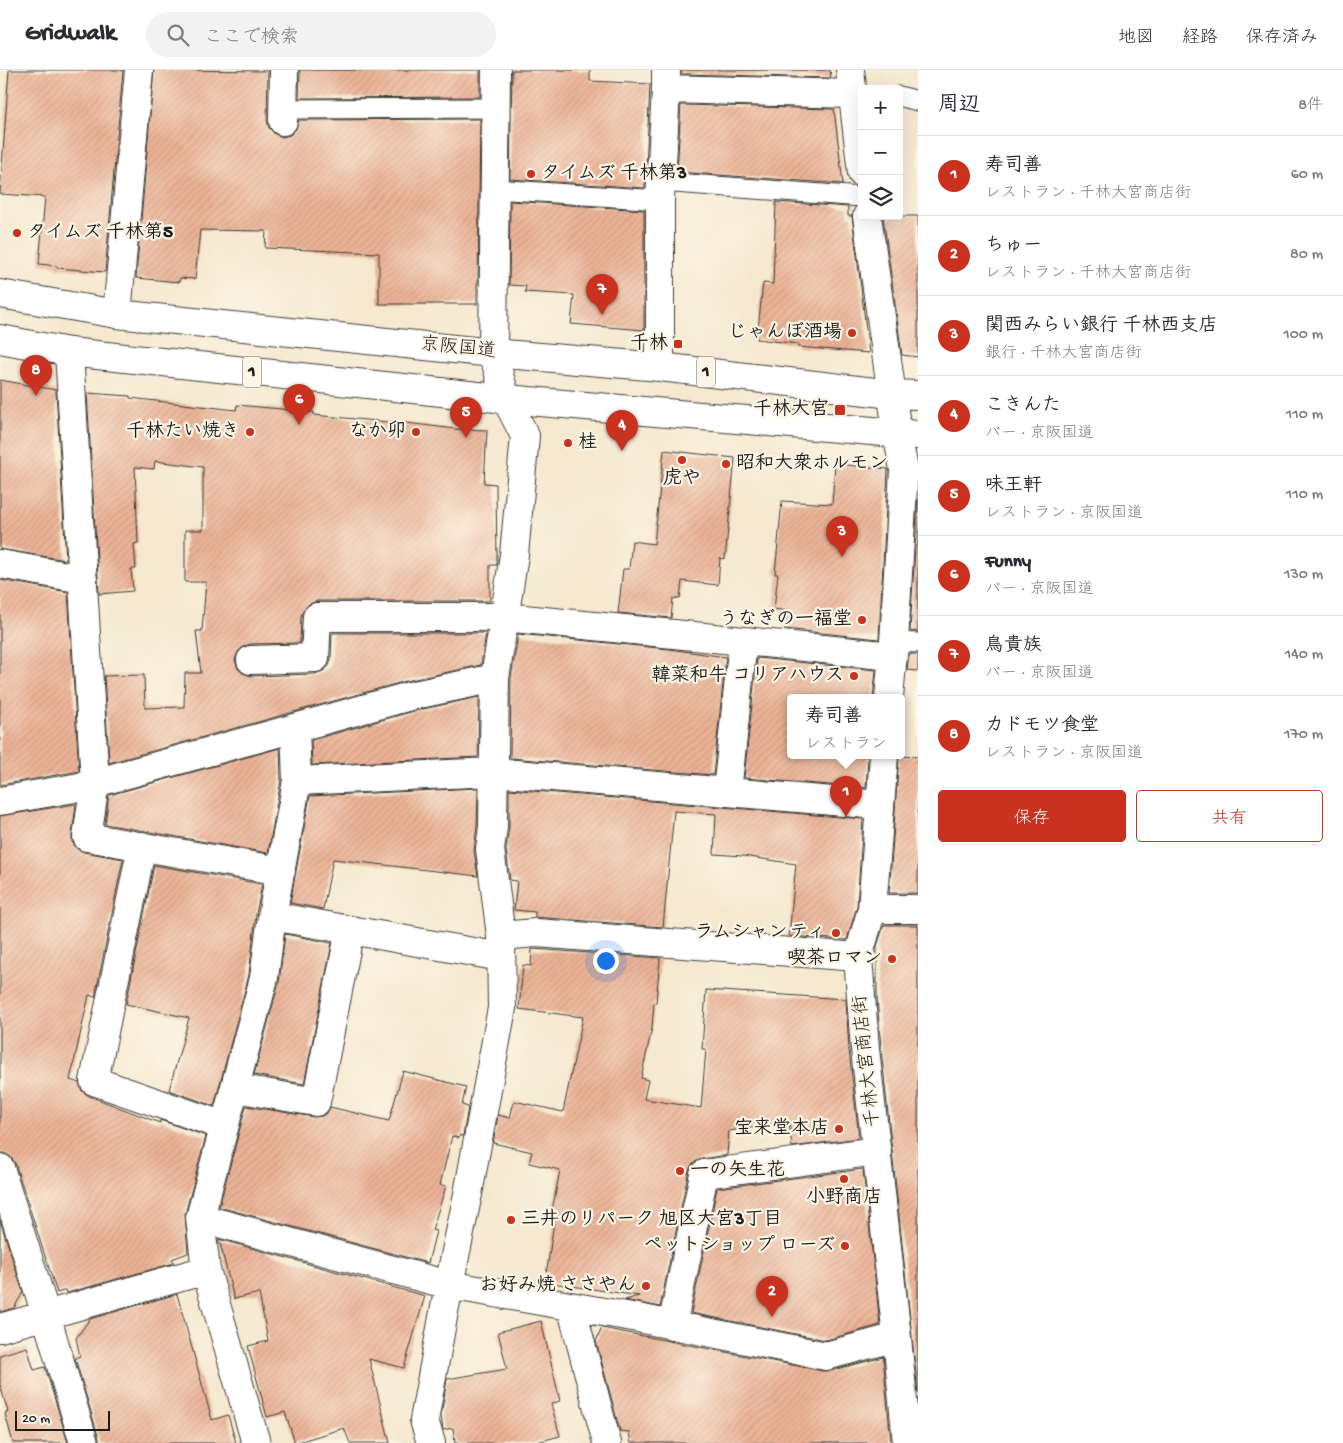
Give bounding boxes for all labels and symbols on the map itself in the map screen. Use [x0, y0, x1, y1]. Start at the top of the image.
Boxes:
place label: タイムズ 千林第3 [541, 162, 687, 186]
marker: タイムズ 千林第3 [525, 168, 537, 180]
place label: タイムズ 千林第5 [27, 221, 173, 245]
marker: タイムズ 千林第5 [11, 227, 23, 239]
pin: 7 [586, 274, 618, 315]
place label: じゃんぼ酒場 [728, 321, 842, 345]
marker: じゃんぼ酒場 [846, 327, 858, 339]
place label: 千林 [630, 332, 668, 356]
street label: 京阪国道 [419, 333, 497, 364]
marker: 千林 [672, 338, 684, 350]
pin: 8 [20, 355, 52, 396]
road number: 1 [243, 356, 261, 388]
road number: 1 [697, 356, 715, 388]
pin: 6 [283, 384, 315, 425]
pin: 5 [450, 397, 482, 438]
place label: 千林大宮 [753, 398, 829, 422]
marker: 千林大宮 [833, 403, 847, 417]
pin: 4 [606, 410, 638, 451]
place label: 千林たい焼き [126, 420, 240, 444]
place label: なか卯 [349, 420, 406, 444]
marker: 千林たい焼き [244, 426, 256, 438]
marker: なか卯 [410, 426, 422, 438]
place label: 桂 [578, 431, 597, 455]
marker: 桂 [562, 437, 574, 449]
place label: 昭和大衆ホルモン [736, 452, 888, 476]
marker: 虎や [676, 454, 688, 466]
marker: 昭和大衆ホルモン [720, 458, 732, 470]
place label: 虎や [663, 467, 701, 491]
pin: 3 [826, 516, 858, 557]
place label: うなぎの一福堂 [719, 608, 852, 632]
marker: うなぎの一福堂 [856, 614, 868, 626]
place label: 韓菜和牛 コリアハウス [651, 664, 844, 688]
marker: 韓菜和牛 コリアハウス [848, 670, 860, 682]
pin: 1 [830, 776, 862, 817]
place label: ラムシャンティ [695, 922, 826, 945]
marker: ラムシャンティ [830, 927, 842, 939]
place label: 喫茶ロマン [787, 947, 882, 971]
your location [593, 948, 619, 974]
marker: 喫茶ロマン [886, 953, 898, 965]
street label: 千林大宮商店街 [849, 994, 886, 1128]
place label: 宝来堂本店 [734, 1117, 829, 1141]
marker: 宝来堂本店 [833, 1123, 845, 1135]
place label: 一の矢生花 [690, 1159, 785, 1183]
marker: 一の矢生花 [674, 1165, 686, 1177]
marker: 小野商店 [838, 1173, 850, 1185]
place label: 小野商店 [806, 1186, 882, 1210]
place label: 三井のリパーク 旭区大宮3丁目 [521, 1208, 782, 1232]
marker: 三井のリパーク 旭区大宮3丁目 [505, 1214, 517, 1226]
place label: ペットショップ ローズ [644, 1234, 835, 1258]
marker: ペットショップ ローズ [839, 1240, 851, 1252]
place label: お好み焼 ささやん [480, 1274, 636, 1298]
pin: 2 [756, 1276, 788, 1317]
marker: お好み焼 ささやん [640, 1280, 652, 1292]
scale bar [15, 1408, 110, 1431]

